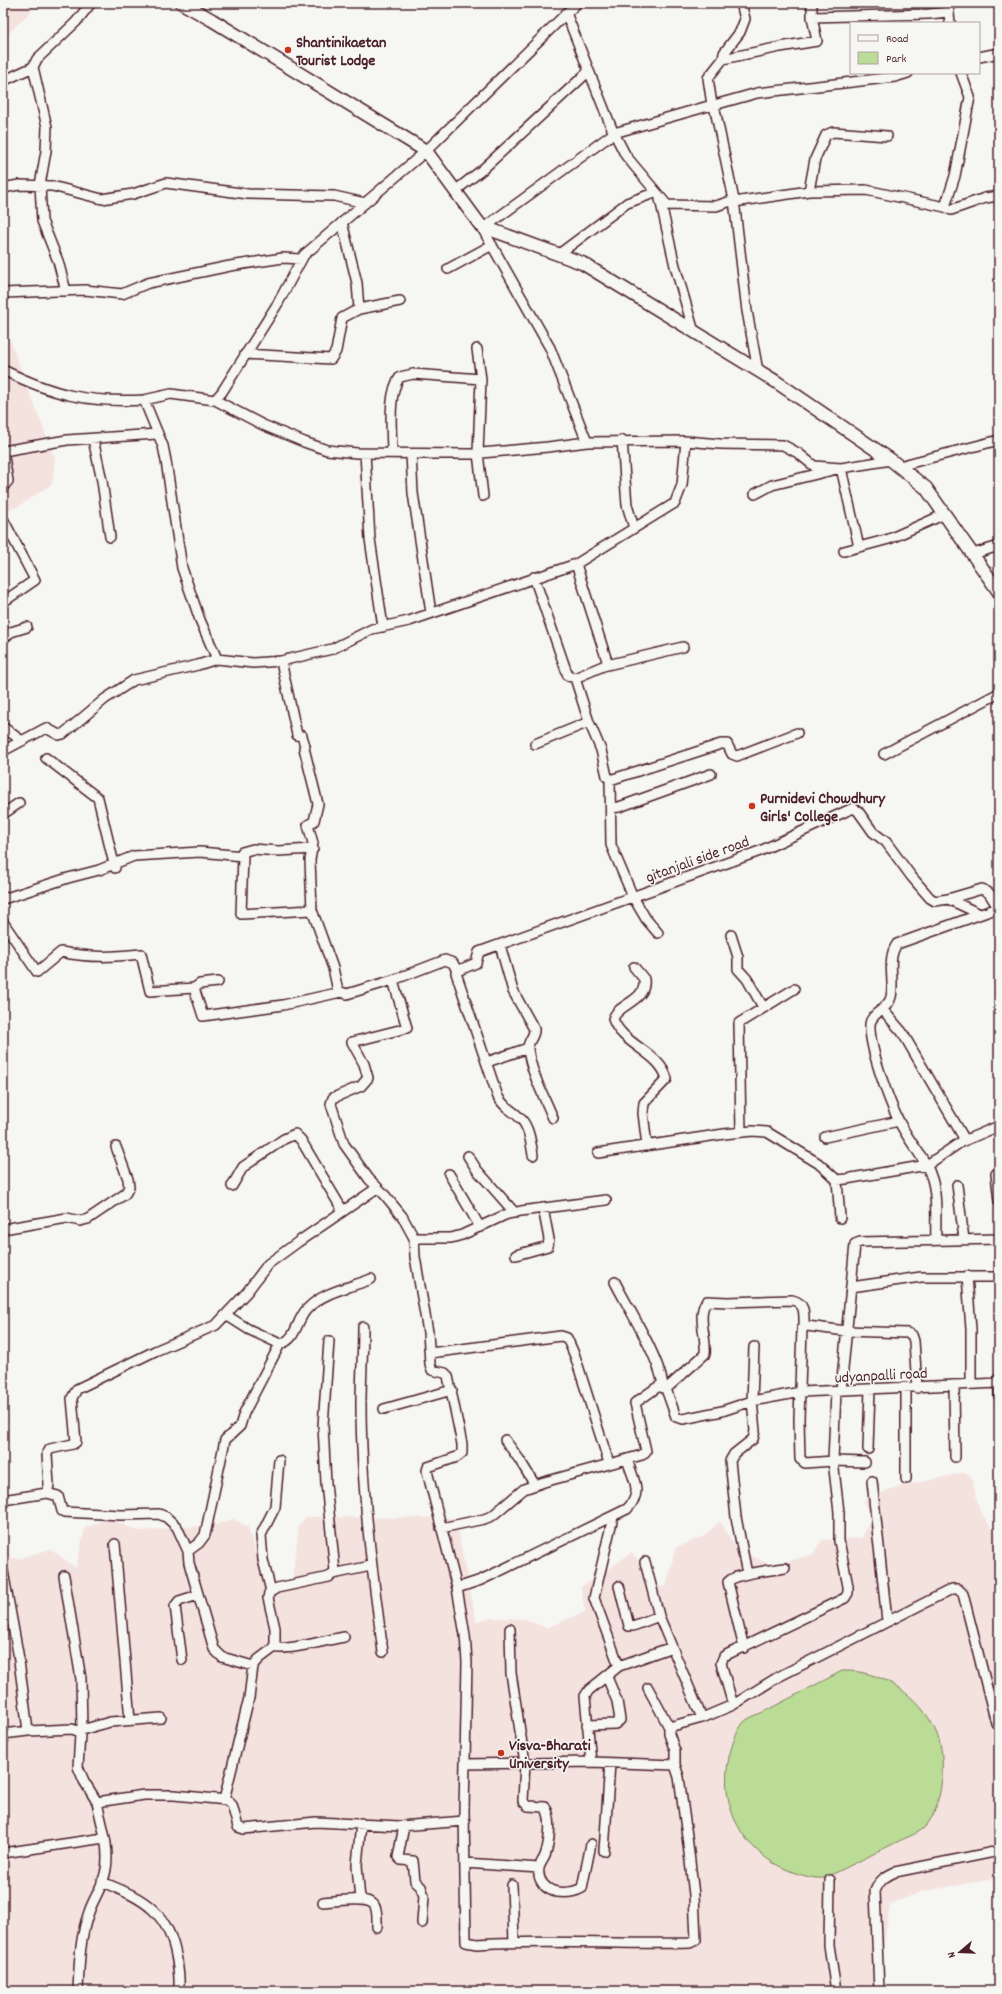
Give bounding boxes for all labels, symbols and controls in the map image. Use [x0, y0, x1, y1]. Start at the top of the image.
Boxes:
legend [850, 22, 980, 74]
text: Road [886, 31, 908, 48]
place label: Shantinikaetan Tourist Lodge [296, 32, 386, 73]
marker: Shantinikaetan Tourist Lodge [283, 45, 293, 55]
text: Park [886, 51, 907, 68]
place label: Purnidevi Chowdhury Girls' College [760, 788, 887, 829]
marker: Purnidevi Chowdhury Girls' College [747, 801, 757, 811]
street label: gitanjali side road [643, 831, 753, 890]
street label: udyanpalli road [834, 1363, 928, 1390]
place label: Visva-Bharati University [509, 1735, 591, 1776]
marker: Visva-Bharati University [496, 1748, 506, 1758]
north arrow [940, 1932, 980, 1972]
text: N [944, 1949, 961, 1960]

